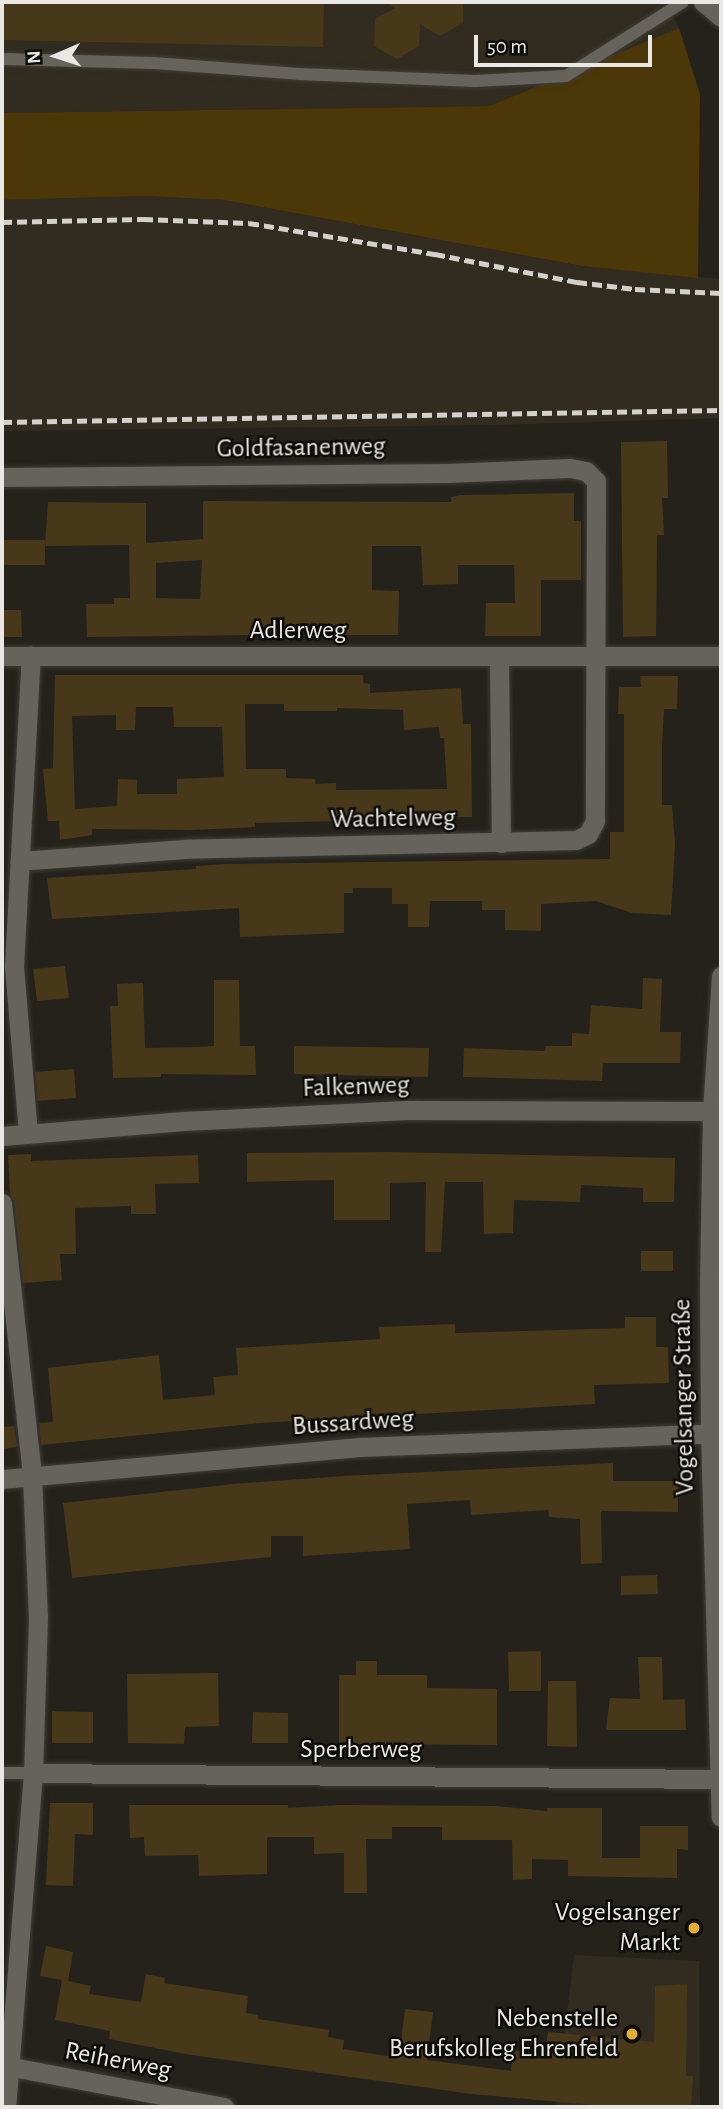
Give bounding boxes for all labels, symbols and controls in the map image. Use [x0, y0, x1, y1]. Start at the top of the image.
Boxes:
north arrow [21, 21, 91, 91]
scale bar [478, 21, 656, 65]
text: 50 m [487, 36, 527, 57]
text: N [25, 50, 44, 64]
street label: Goldfasanenweg [216, 431, 386, 465]
street label: Adlerweg [250, 615, 346, 647]
street label: Wachtelweg [330, 802, 456, 836]
street label: Falkenweg [302, 1070, 410, 1104]
street label: Vogelsanger Straße [667, 1298, 701, 1496]
street label: Bussardweg [291, 1403, 415, 1443]
street label: Sperberweg [300, 1734, 422, 1766]
place label: Vogelsanger Markt [555, 1897, 680, 1958]
marker: Vogelsanger Markt [686, 1920, 702, 1936]
place label: Nebenstelle Berufskolleg Ehrenfeld [389, 2003, 618, 2064]
marker: Nebenstelle Berufskolleg Ehrenfeld [624, 2026, 640, 2042]
street label: Reiherweg [62, 2035, 174, 2087]

